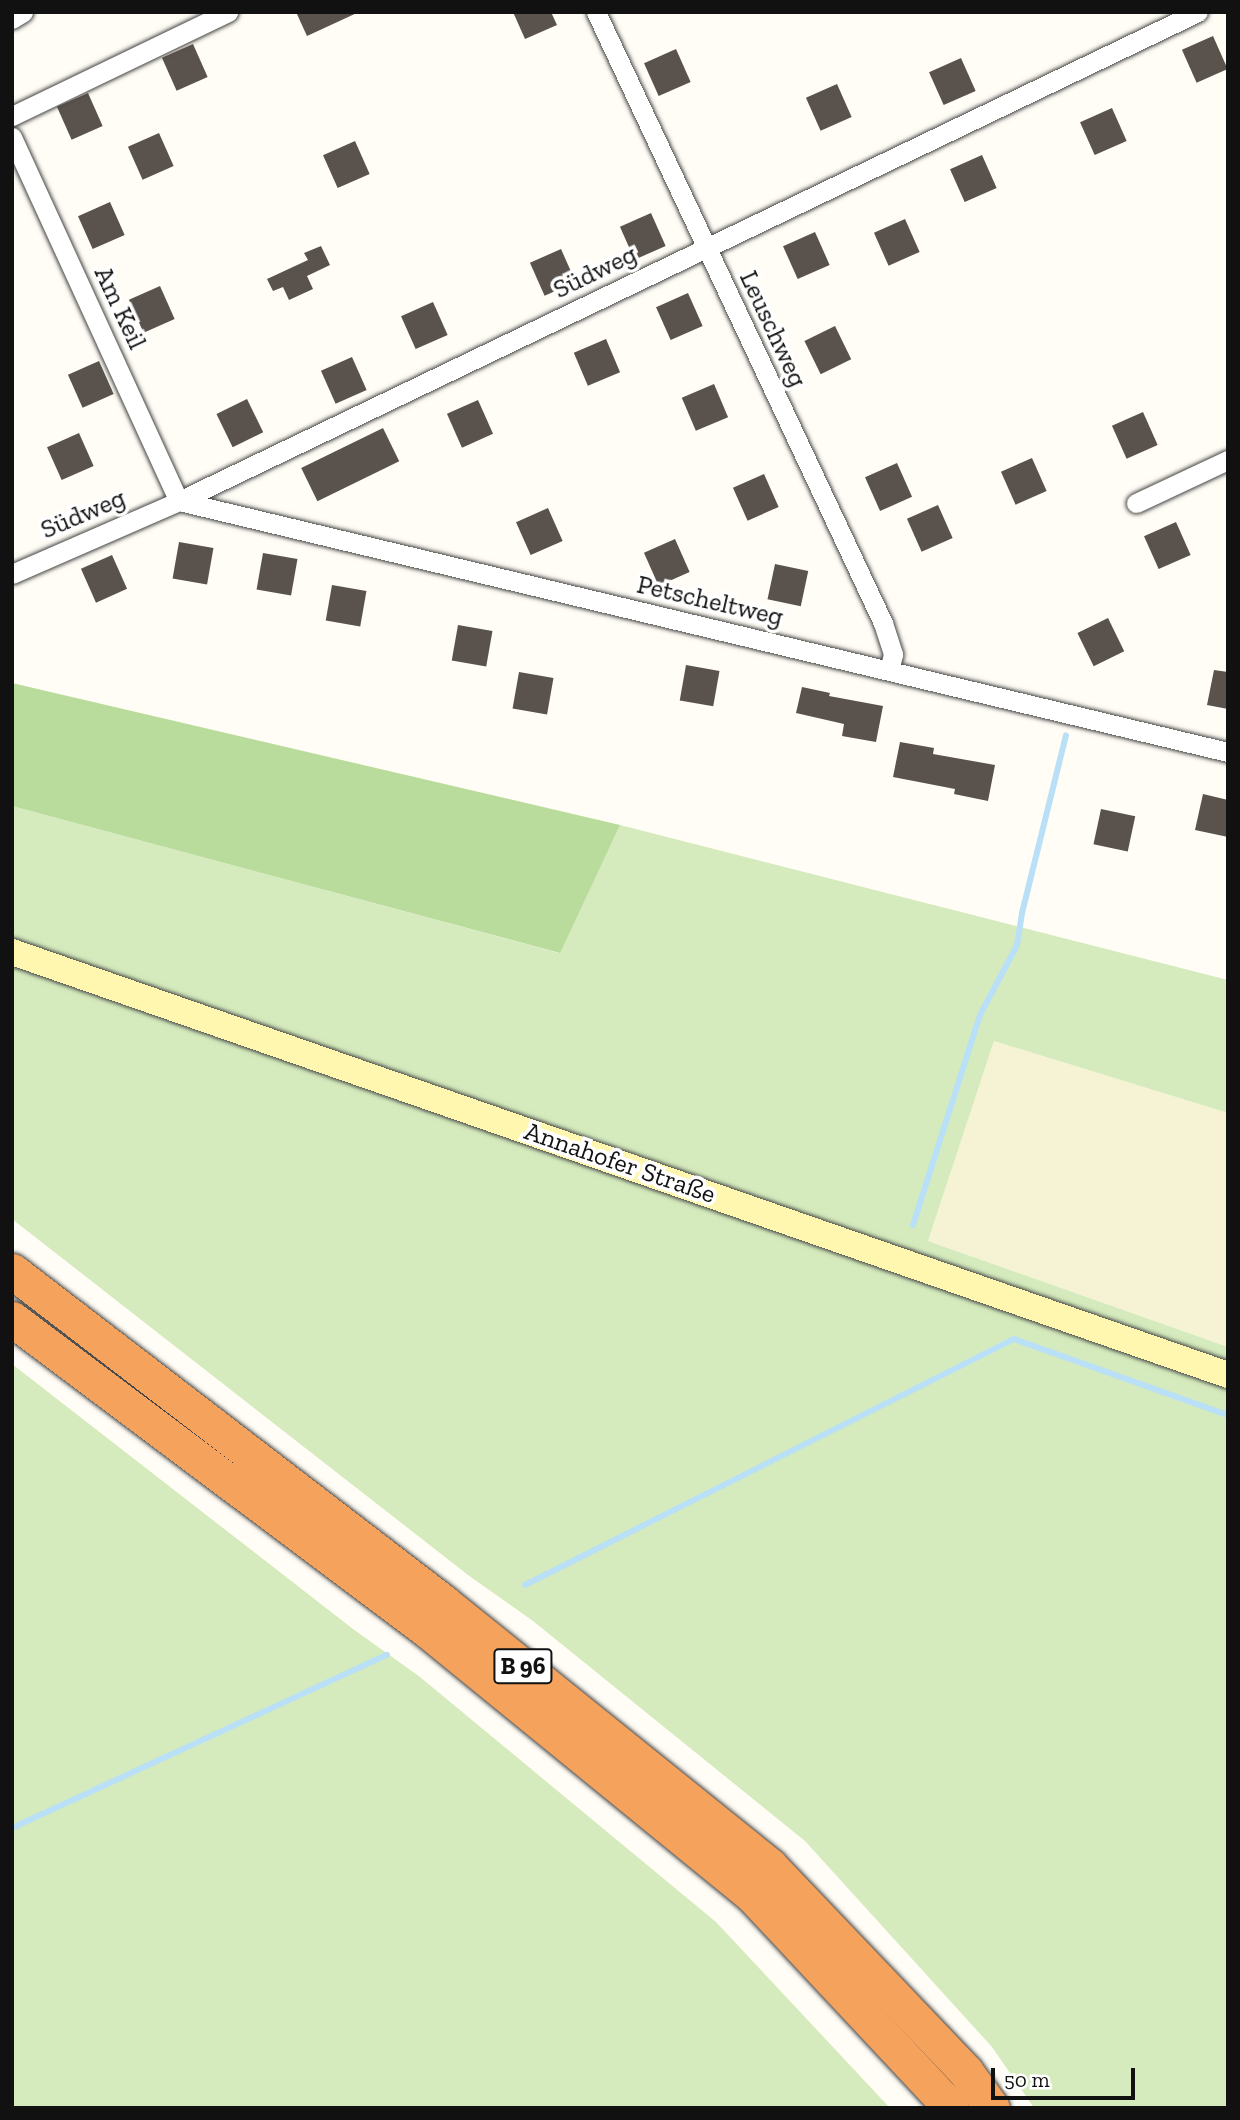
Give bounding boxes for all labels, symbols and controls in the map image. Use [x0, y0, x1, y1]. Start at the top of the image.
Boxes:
street label: Südweg [548, 239, 642, 305]
street label: Am Keil [87, 262, 153, 354]
street label: Leuschweg [733, 266, 813, 392]
street label: Südweg [36, 482, 130, 546]
street label: Petscheltweg [634, 569, 786, 633]
street label: Annahofer Straße [520, 1116, 720, 1210]
road number: B 96 [493, 1646, 553, 1686]
scale bar [995, 2054, 1138, 2098]
text: 50 m [1004, 2067, 1050, 2092]

